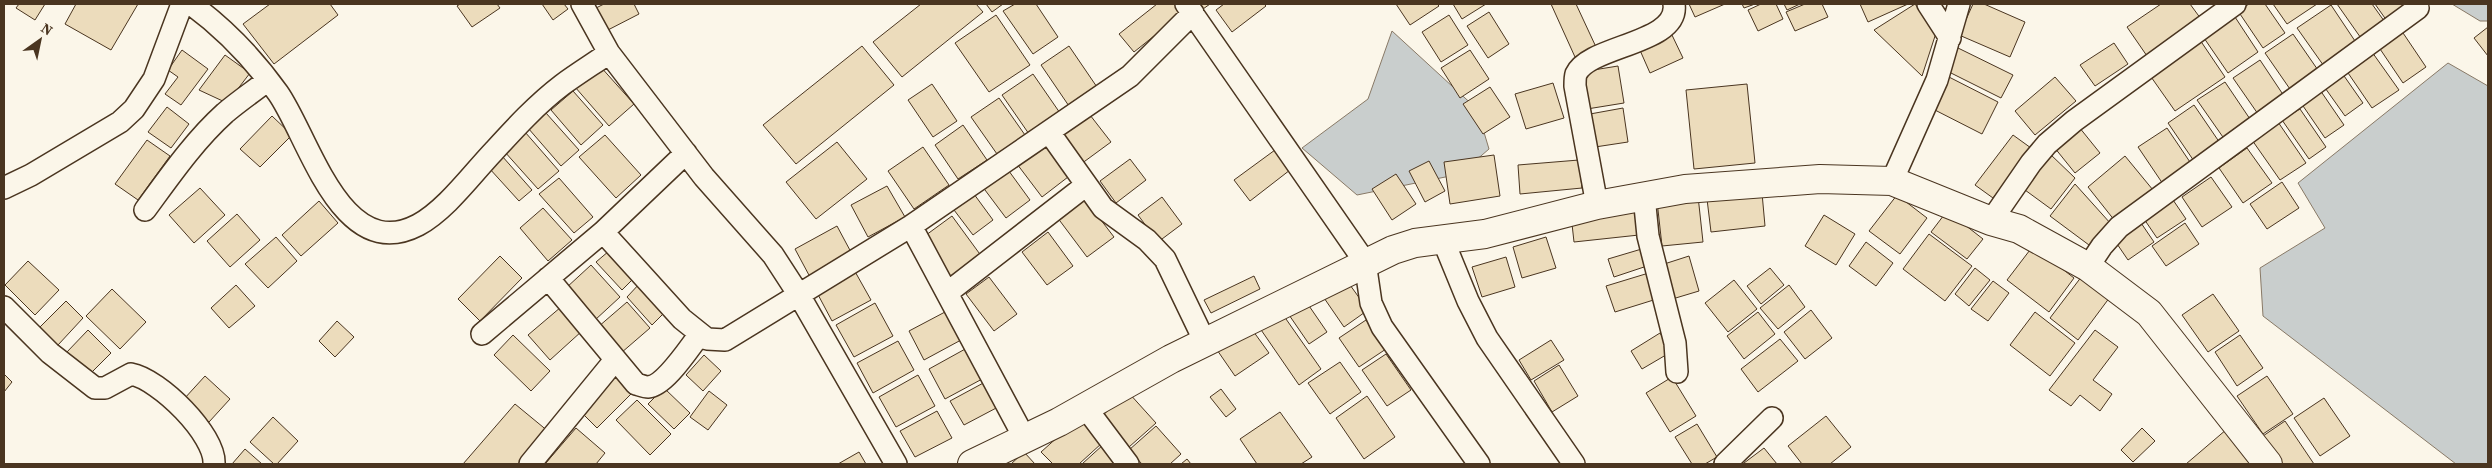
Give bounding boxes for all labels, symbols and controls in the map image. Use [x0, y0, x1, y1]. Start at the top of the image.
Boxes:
north arrow [15, 15, 65, 65]
text: N [37, 18, 57, 40]

